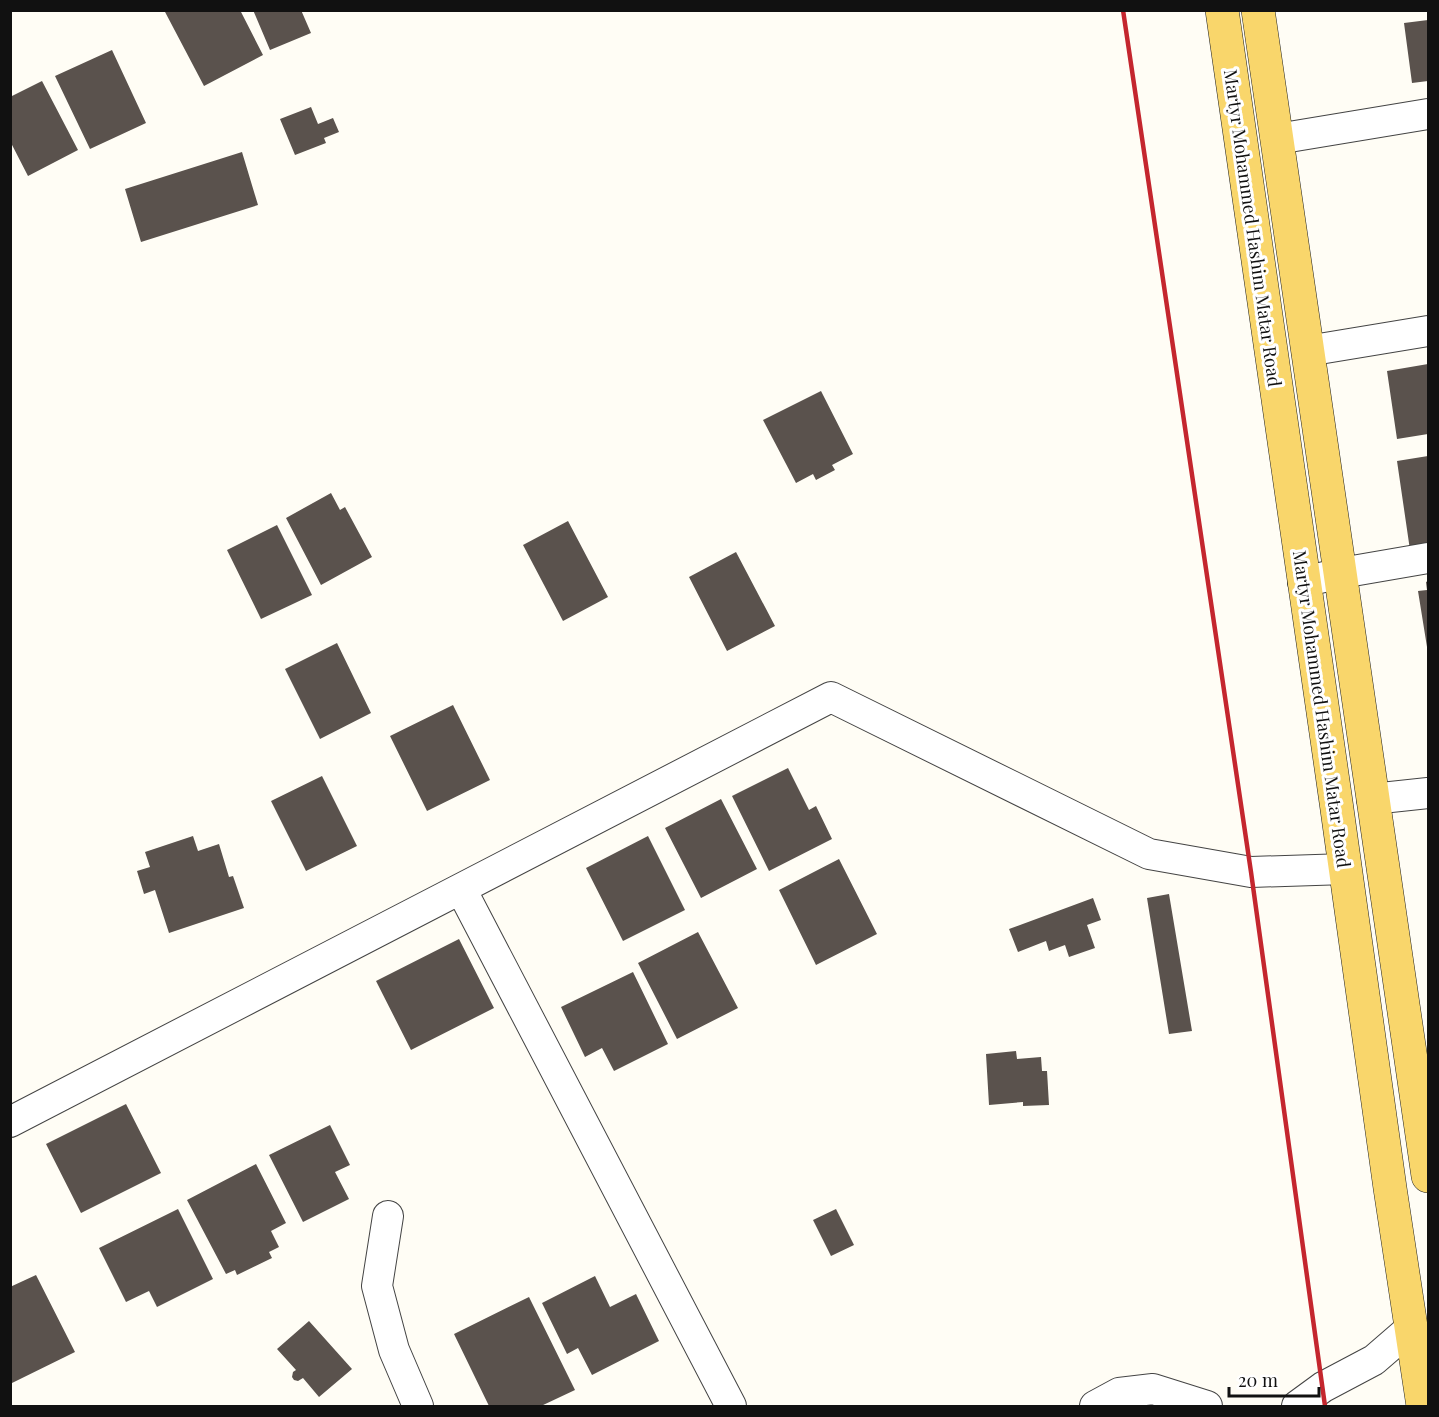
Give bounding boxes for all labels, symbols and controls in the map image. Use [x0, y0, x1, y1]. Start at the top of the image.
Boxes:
street label: Martyr Mohammed Hashim Matar Road [1219, 68, 1287, 389]
street label: Martyr Mohammed Hashim Matar Road [1288, 549, 1356, 870]
scale bar [1229, 1360, 1319, 1398]
text: 20 m [1238, 1368, 1278, 1392]

